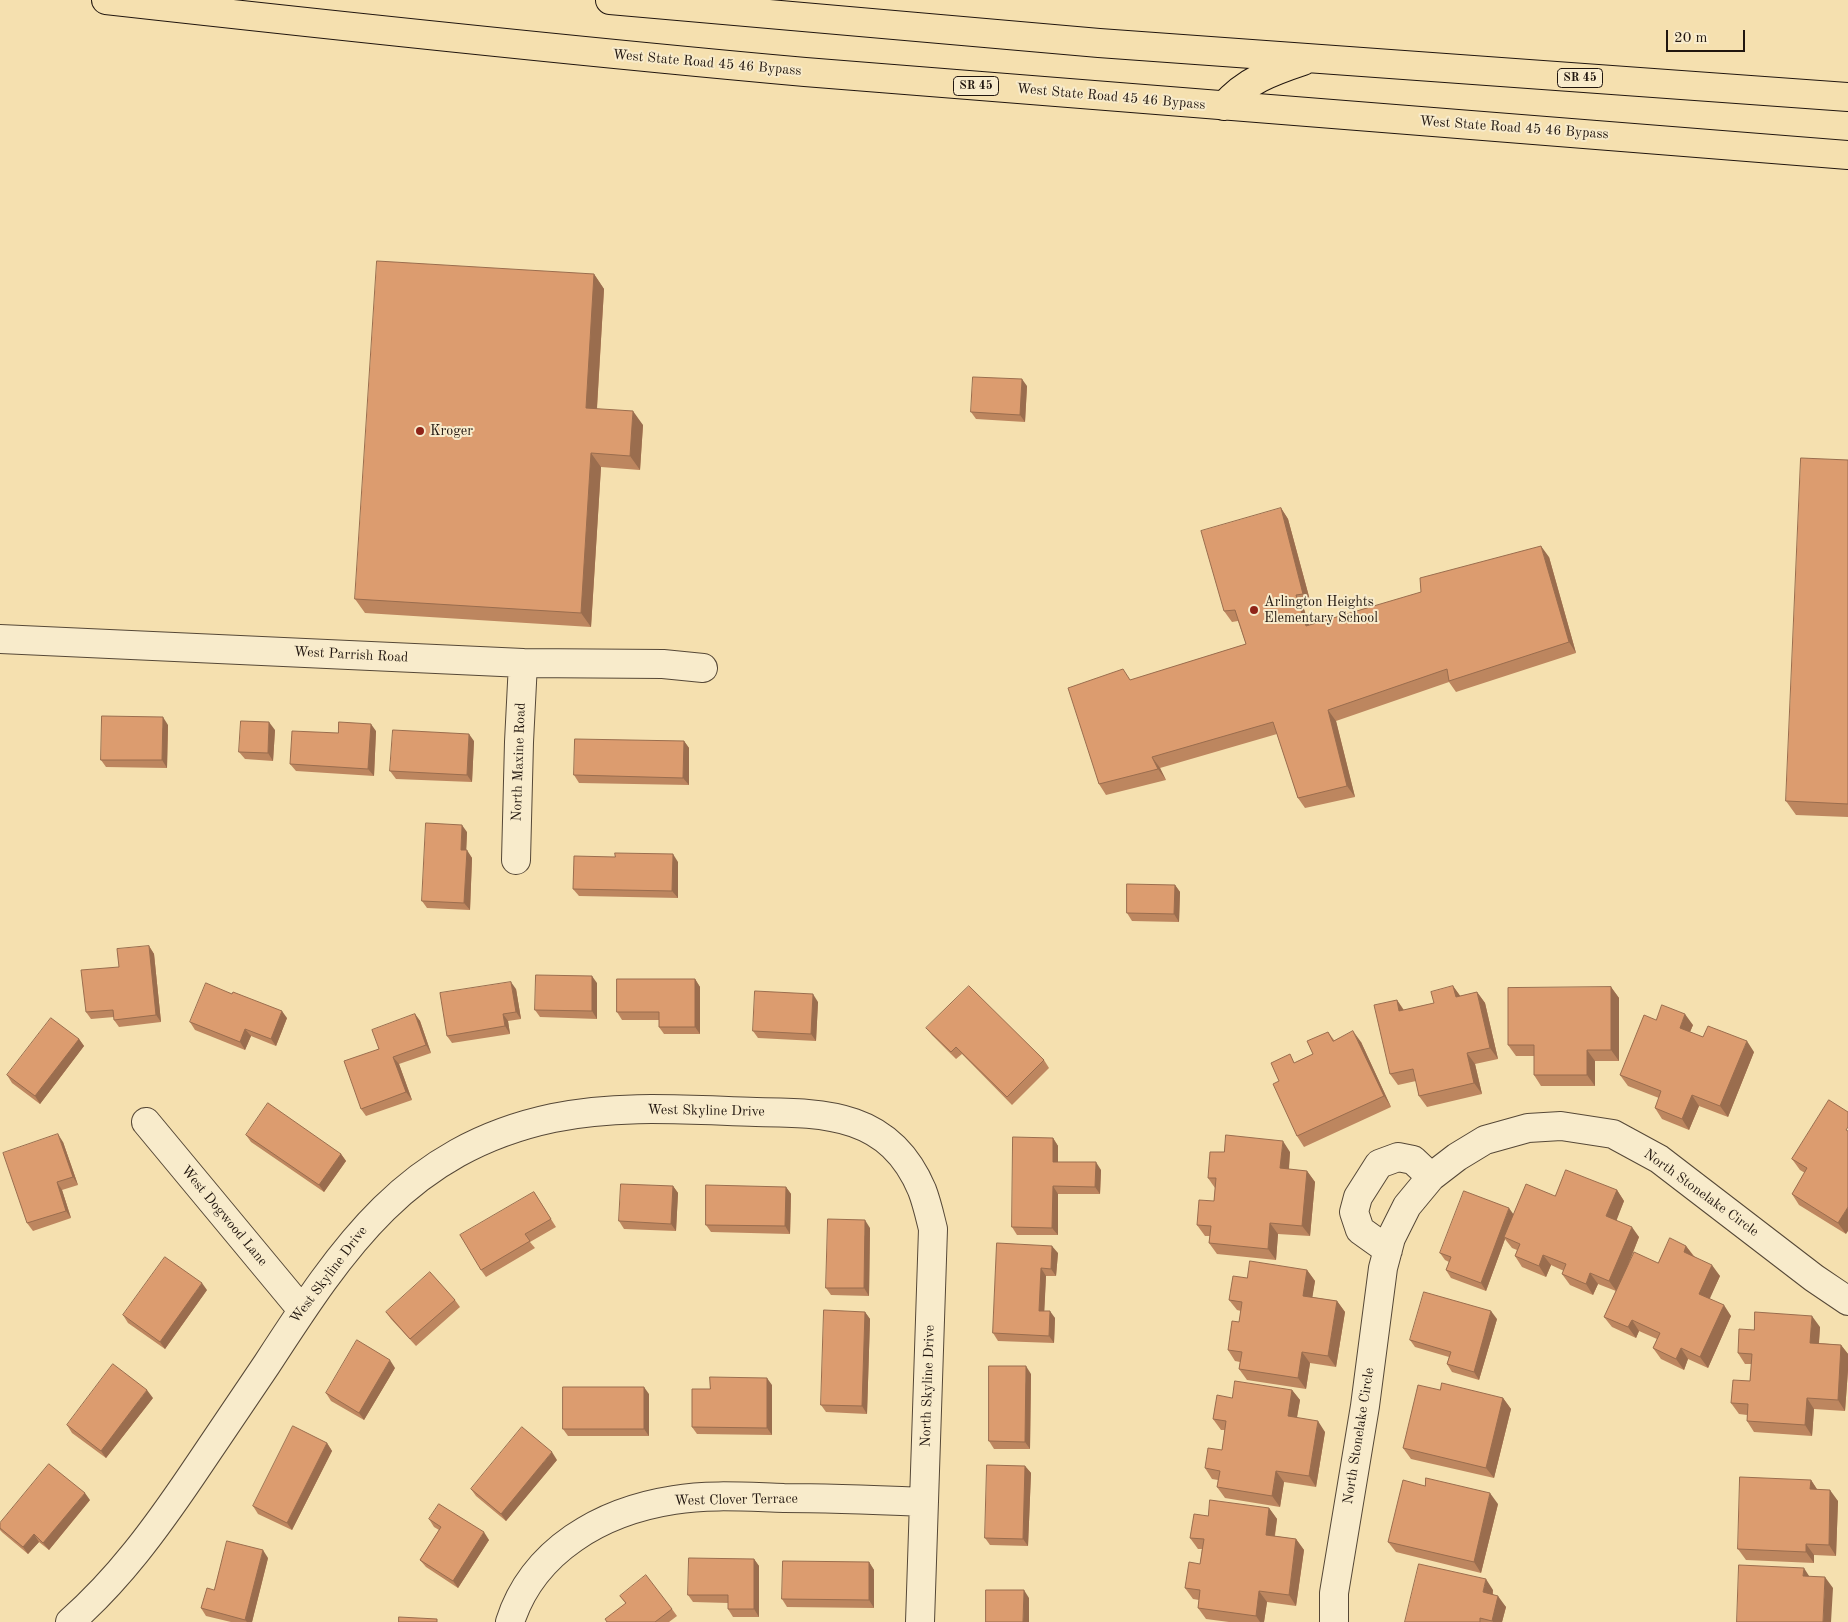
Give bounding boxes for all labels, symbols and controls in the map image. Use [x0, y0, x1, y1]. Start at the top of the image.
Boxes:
scale bar [1668, 20, 1747, 52]
text: 20 m [1674, 31, 1708, 46]
street label: West State Road 45 46 Bypass [612, 46, 802, 80]
road number: SR 45 [1558, 68, 1602, 88]
road number: SR 45 [954, 76, 998, 95]
street label: West State Road 45 46 Bypass [1016, 80, 1206, 114]
street label: West State Road 45 46 Bypass [1419, 113, 1609, 143]
place label: Kroger [430, 423, 473, 439]
marker: Kroger [414, 425, 426, 437]
place label: Arlington Heights Elementary School [1264, 594, 1378, 626]
marker: Arlington Heights Elementary School [1248, 604, 1260, 616]
street label: West Parrish Road [293, 644, 409, 666]
street label: North Maxine Road [509, 702, 529, 822]
street label: West Skyline Drive [647, 1102, 765, 1120]
street label: North Stonelake Circle [1640, 1146, 1762, 1240]
street label: West Dogwood Lane [177, 1162, 271, 1270]
street label: West Skyline Drive [287, 1223, 371, 1327]
street label: North Skyline Drive [917, 1325, 939, 1447]
street label: North Stonelake Circle [1340, 1367, 1378, 1505]
street label: West Clover Terrace [674, 1491, 798, 1509]

